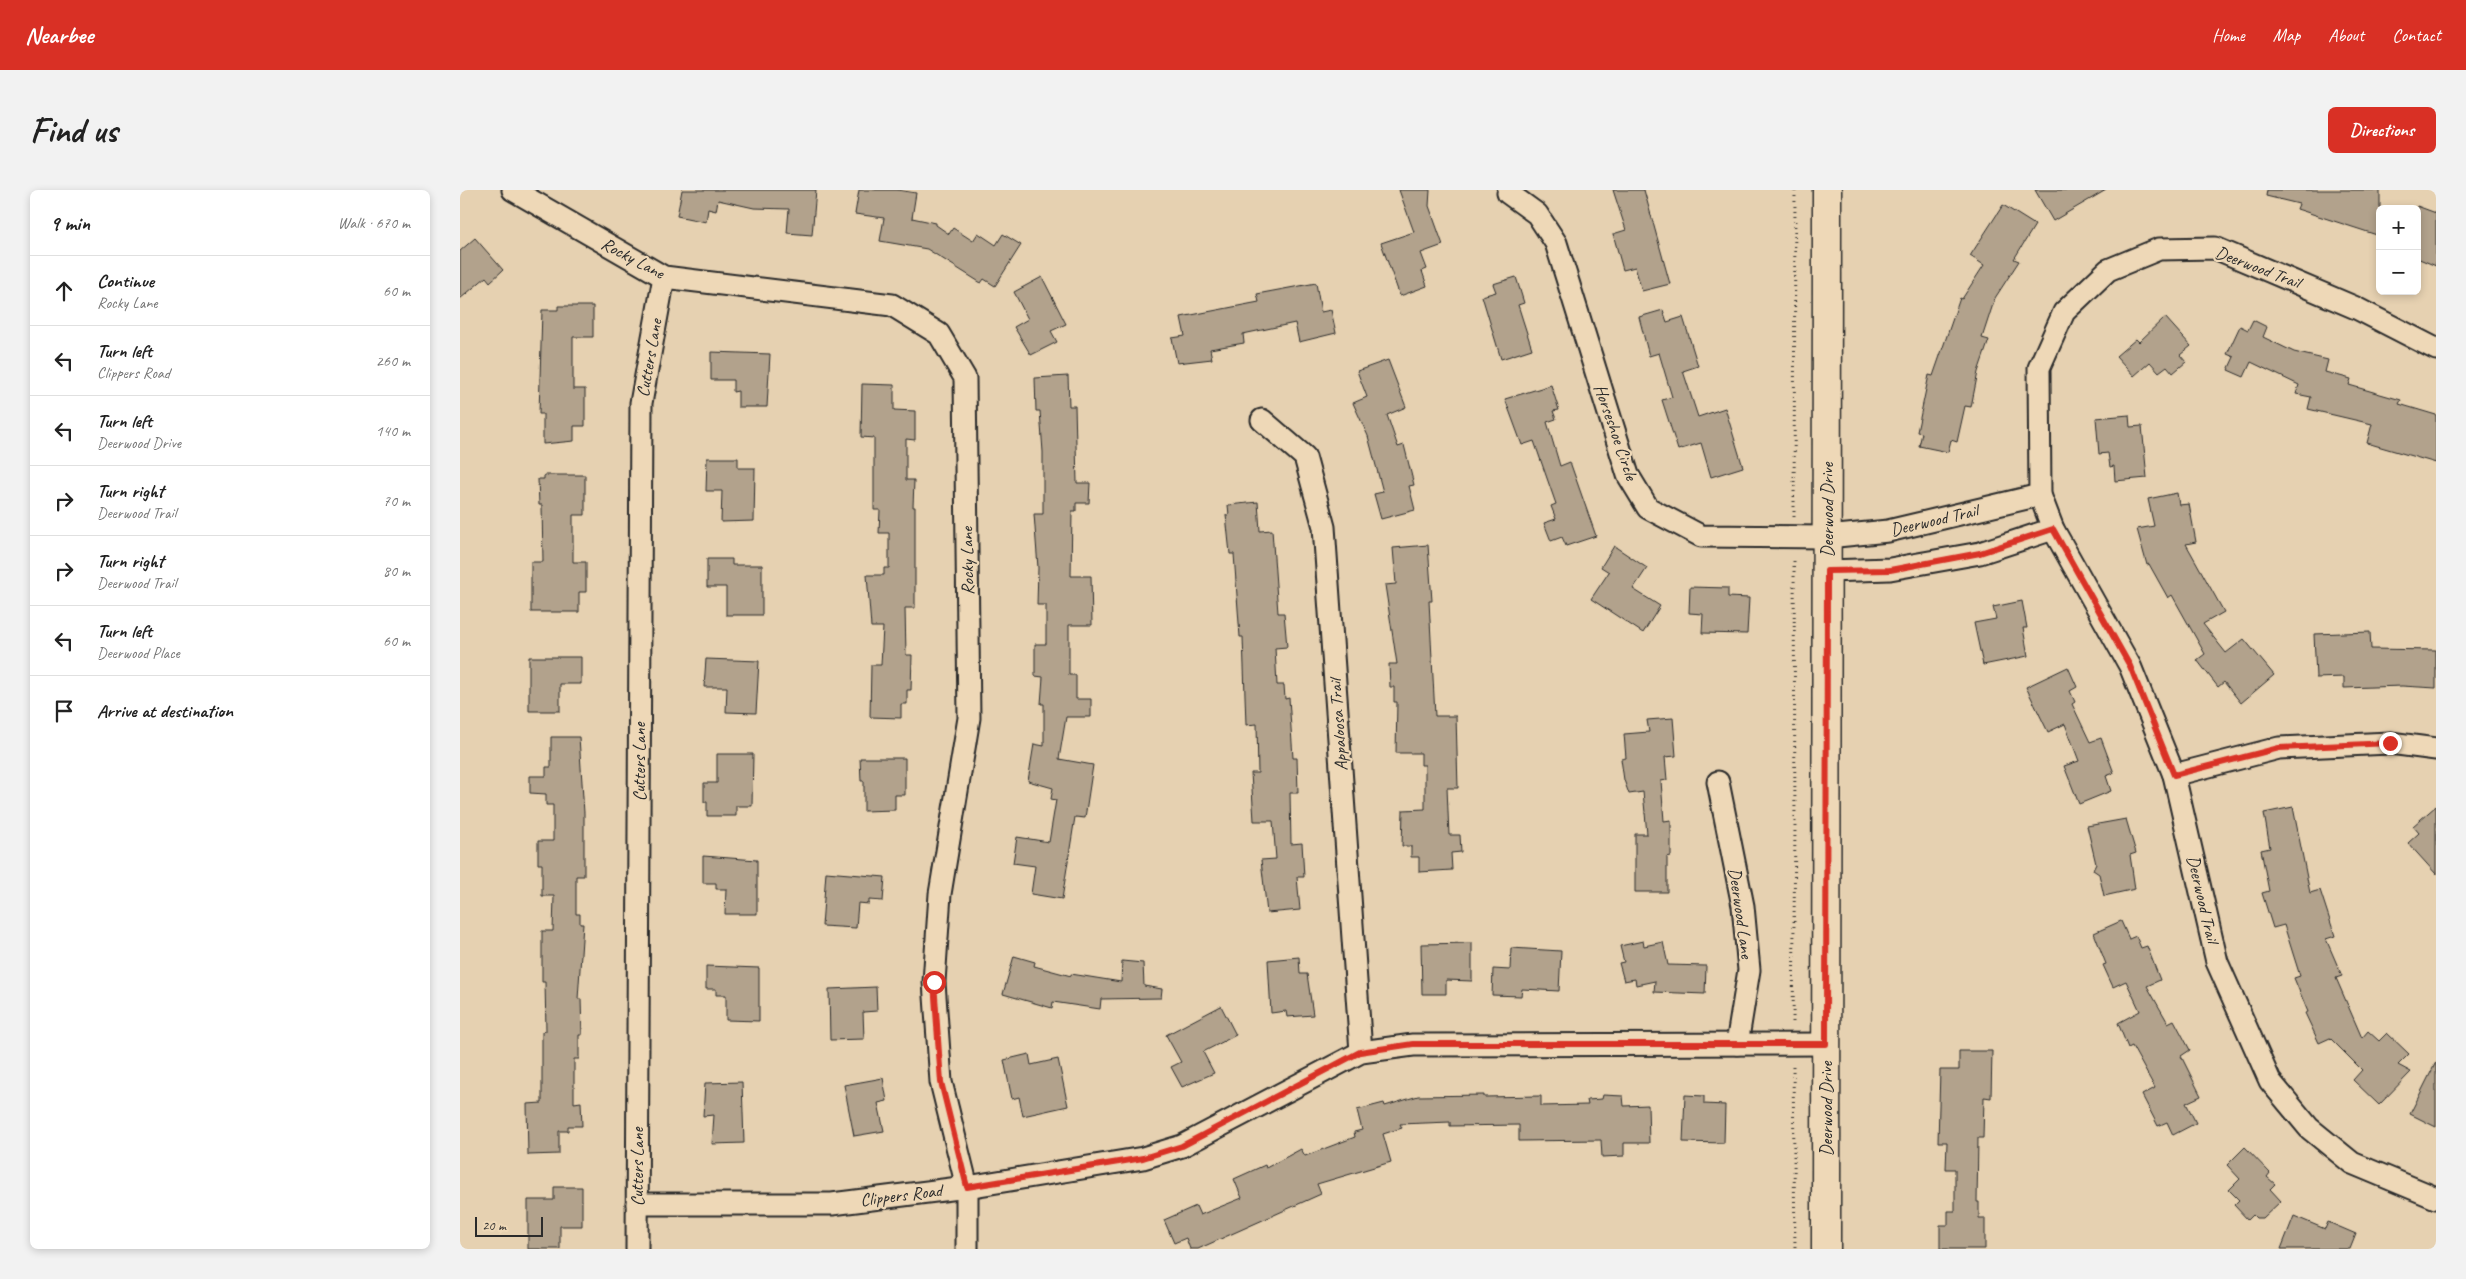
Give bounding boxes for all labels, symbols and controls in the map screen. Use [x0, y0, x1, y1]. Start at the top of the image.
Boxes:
text: Nearbee [25, 20, 93, 50]
text: Home [2212, 24, 2245, 46]
text: Map [2273, 24, 2300, 46]
text: About [2328, 24, 2364, 46]
text: Contact [2392, 24, 2441, 46]
button: Directions [2328, 107, 2436, 153]
text: Find us [30, 108, 117, 153]
map controls [2376, 205, 2421, 295]
button: + [2376, 205, 2421, 250]
text: 9 min [50, 210, 90, 236]
text: Walk · 670 m [338, 213, 410, 233]
street label: Rocky Lane [598, 232, 669, 284]
street label: Deerwood Trail [2212, 241, 2306, 294]
button: − [2376, 250, 2421, 295]
text: Continue [97, 269, 154, 293]
icon: ahead [50, 277, 78, 305]
text: 60 m [383, 281, 410, 301]
text: Rocky Lane [97, 293, 158, 313]
street label: Cutters Lane [631, 316, 667, 399]
text: Turn left [97, 339, 152, 363]
icon: left [50, 347, 78, 375]
text: 260 m [376, 351, 410, 371]
text: Clippers Road [97, 363, 170, 383]
street label: Horseshoe Circle [1589, 381, 1643, 484]
text: Turn left [97, 409, 152, 433]
icon: left [50, 417, 78, 445]
text: 140 m [376, 421, 410, 441]
text: Deerwood Drive [97, 433, 181, 453]
street label: Deerwood Drive [1816, 462, 1838, 557]
text: Turn right [97, 479, 164, 503]
icon: right [50, 487, 78, 515]
text: 70 m [383, 491, 410, 511]
street label: Deerwood Trail [1888, 499, 1983, 541]
text: Deerwood Trail [97, 503, 176, 523]
street label: Rocky Lane [955, 526, 979, 595]
text: Turn right [97, 549, 164, 573]
icon: right [50, 557, 78, 585]
text: 80 m [383, 561, 410, 581]
text: Deerwood Trail [97, 573, 176, 593]
text: Turn left [97, 619, 152, 643]
icon: left [50, 627, 78, 655]
text: 60 m [383, 631, 410, 651]
text: Deerwood Place [97, 643, 180, 663]
street label: Appaloosa Trail [1324, 675, 1352, 772]
icon: arrive [50, 697, 78, 725]
text: Arrive at destination [97, 699, 233, 723]
street label: Cutters Lane [628, 721, 650, 801]
route end [2379, 732, 2402, 755]
street label: Deerwood Trail [2182, 853, 2224, 948]
street label: Deerwood Lane [1724, 866, 1758, 961]
route start [923, 971, 946, 994]
street label: Deerwood Drive [1815, 1061, 1837, 1156]
street label: Cutters Lane [626, 1126, 648, 1206]
street label: Clippers Road [859, 1179, 946, 1211]
scale bar [475, 1214, 542, 1237]
text: 20 m [482, 1217, 506, 1234]

